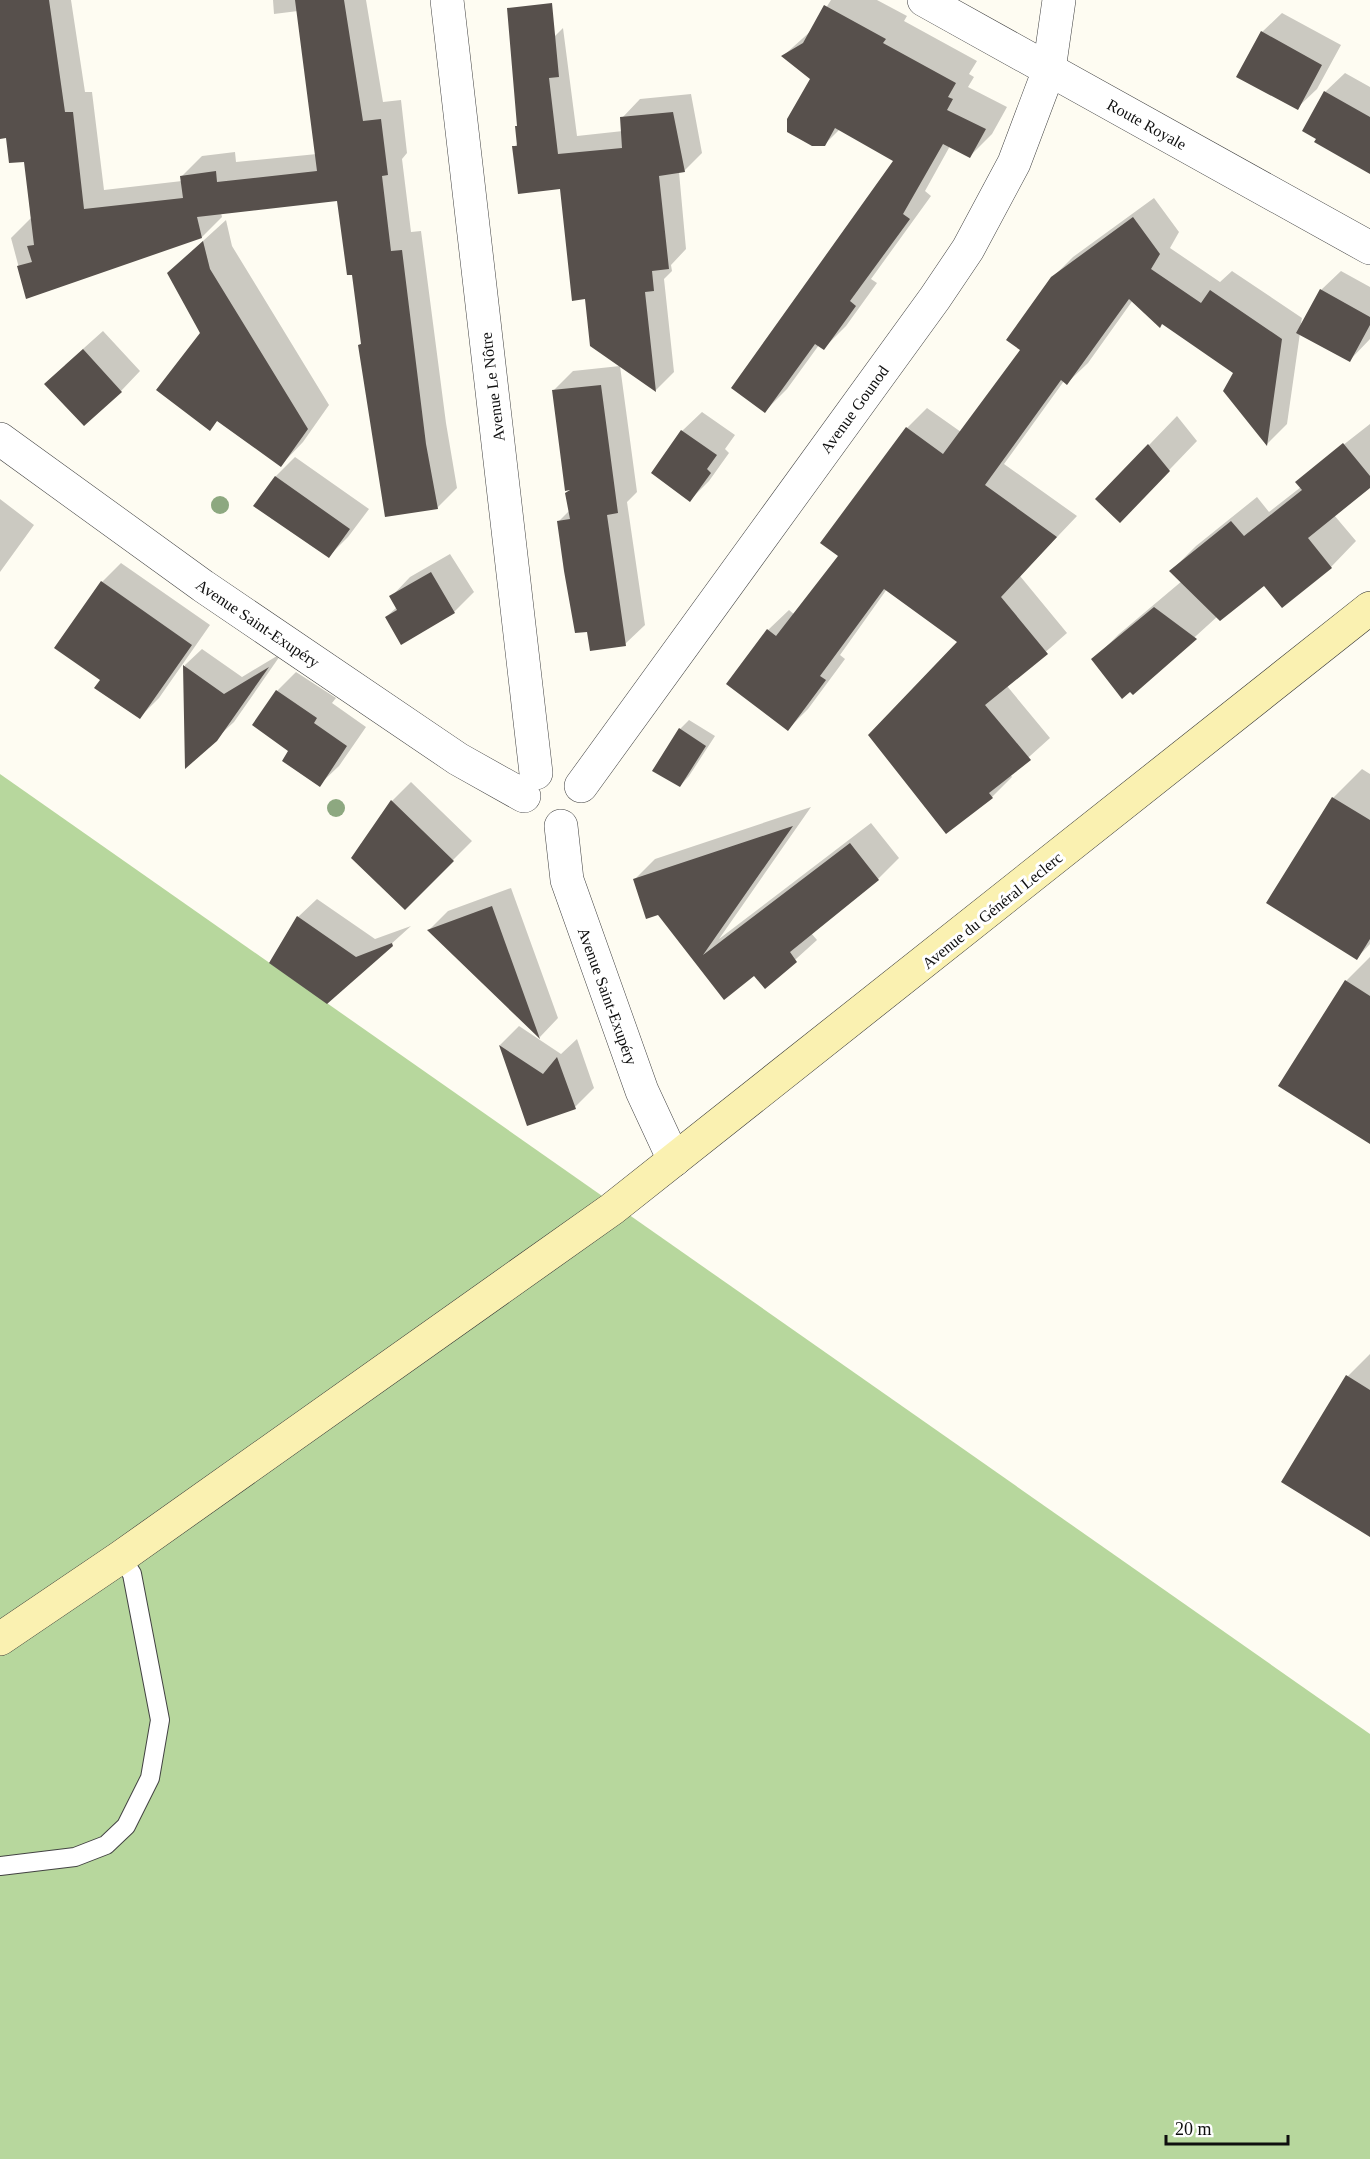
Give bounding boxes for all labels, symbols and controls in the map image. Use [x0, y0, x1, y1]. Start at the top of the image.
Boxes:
street label: Route Royale [1104, 96, 1189, 154]
street label: Avenue Le Nôtre [477, 331, 508, 443]
street label: Avenue Gounod [817, 362, 892, 456]
street label: Avenue Saint-Exupéry [192, 576, 323, 672]
street label: Avenue du Général Leclerc [919, 849, 1066, 972]
street label: Avenue Saint-Exupéry [574, 925, 640, 1068]
scale bar [1166, 2108, 1288, 2146]
text: 20 m [1175, 2119, 1212, 2139]

